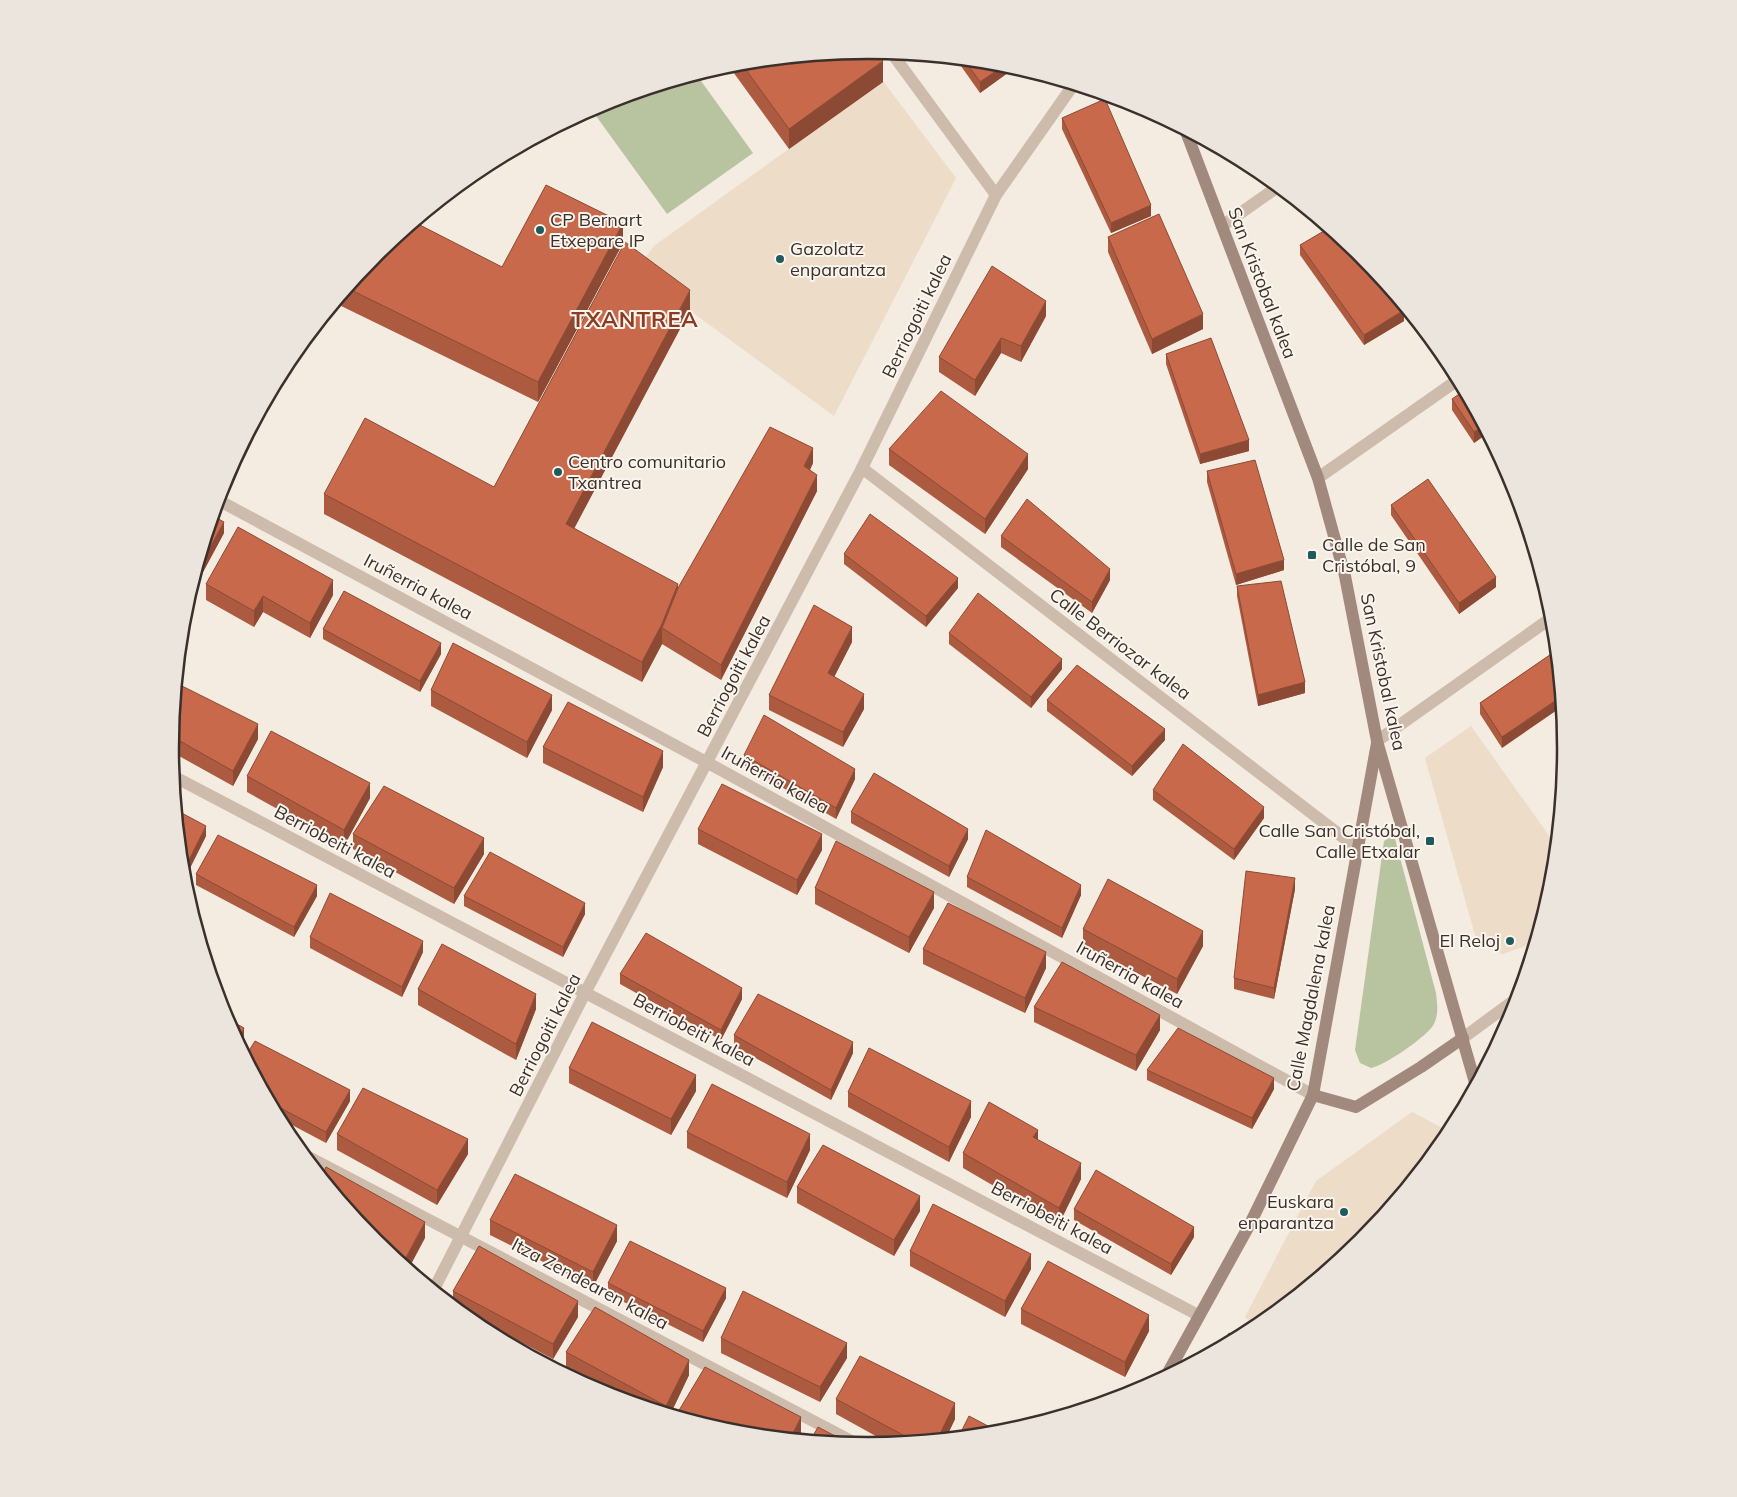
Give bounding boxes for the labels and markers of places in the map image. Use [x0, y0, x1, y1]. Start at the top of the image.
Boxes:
place label: CP Bernart Etxepare IP [550, 208, 645, 252]
marker: CP Bernart Etxepare IP [534, 224, 546, 236]
place label: Gazolatz enparantza [790, 237, 886, 281]
marker: Gazolatz enparantza [774, 253, 786, 265]
place label: Centro comunitario Txantrea [568, 450, 726, 494]
marker: Centro comunitario Txantrea [552, 466, 564, 478]
place label: Calle de San Cristóbal, 9 [1322, 533, 1426, 577]
marker: Calle de San Cristóbal, 9 [1306, 549, 1318, 561]
place label: Calle San Cristóbal, Calle Etxalar [1258, 819, 1420, 863]
marker: Calle San Cristóbal, Calle Etxalar [1424, 835, 1436, 847]
place label: El Reloj [1440, 929, 1500, 952]
marker: El Reloj [1504, 935, 1516, 947]
place label: Euskara enparantza [1238, 1190, 1334, 1234]
marker: Euskara enparantza [1338, 1206, 1350, 1218]

